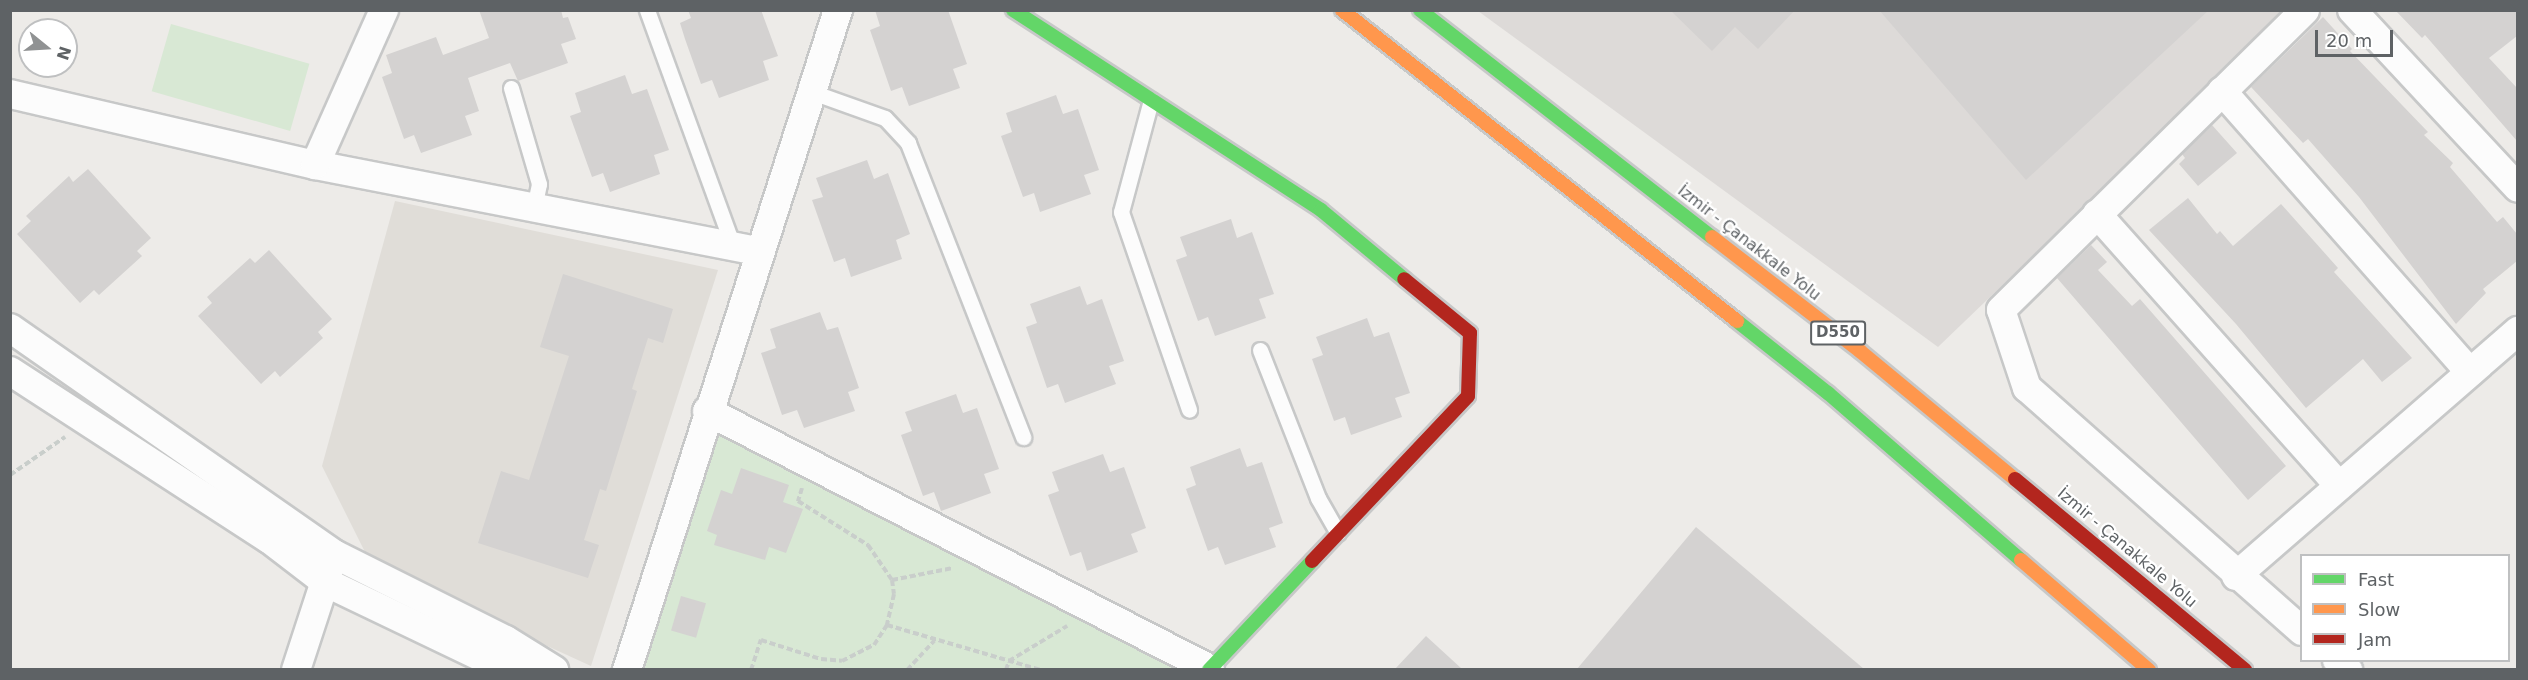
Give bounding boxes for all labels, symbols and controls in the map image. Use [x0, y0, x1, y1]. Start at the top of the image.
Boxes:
north arrow [18, 18, 78, 78]
scale bar [2318, 18, 2396, 56]
text: 20 m [2326, 30, 2372, 51]
text: N [53, 44, 75, 62]
street label: İzmir - Çanakkale Yolu [1674, 181, 1824, 305]
road number: D550 [1810, 321, 1866, 345]
street label: İzmir - Çanakkale Yolu [2053, 484, 2201, 612]
legend [2300, 554, 2510, 662]
text: Fast [2358, 569, 2394, 590]
text: Slow [2358, 599, 2400, 620]
text: Jam [2358, 629, 2392, 650]

